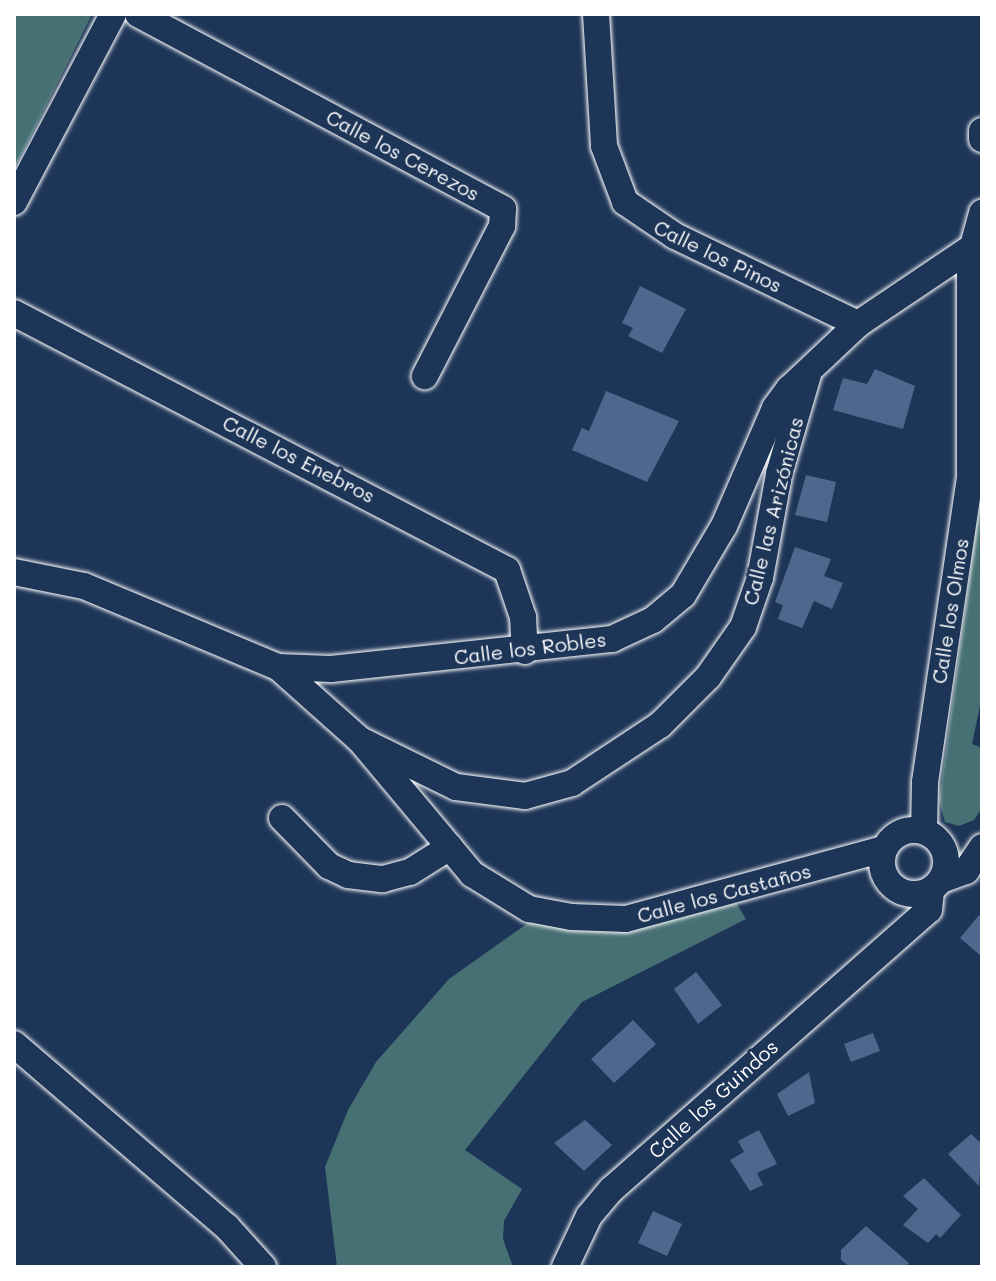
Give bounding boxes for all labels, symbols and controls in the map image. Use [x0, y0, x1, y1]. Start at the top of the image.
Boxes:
street label: Calle los Cerezos [322, 104, 484, 206]
street label: Calle los Pinos [650, 215, 786, 297]
street label: Calle los Enebros [219, 410, 379, 508]
street label: Calle las Arizónicas [738, 414, 808, 608]
street label: Calle los Olmos [927, 537, 973, 685]
street label: Calle los Robles [453, 627, 607, 669]
street label: Calle los Castaños [634, 858, 814, 928]
street label: Calle los Guindos [643, 1035, 783, 1163]

